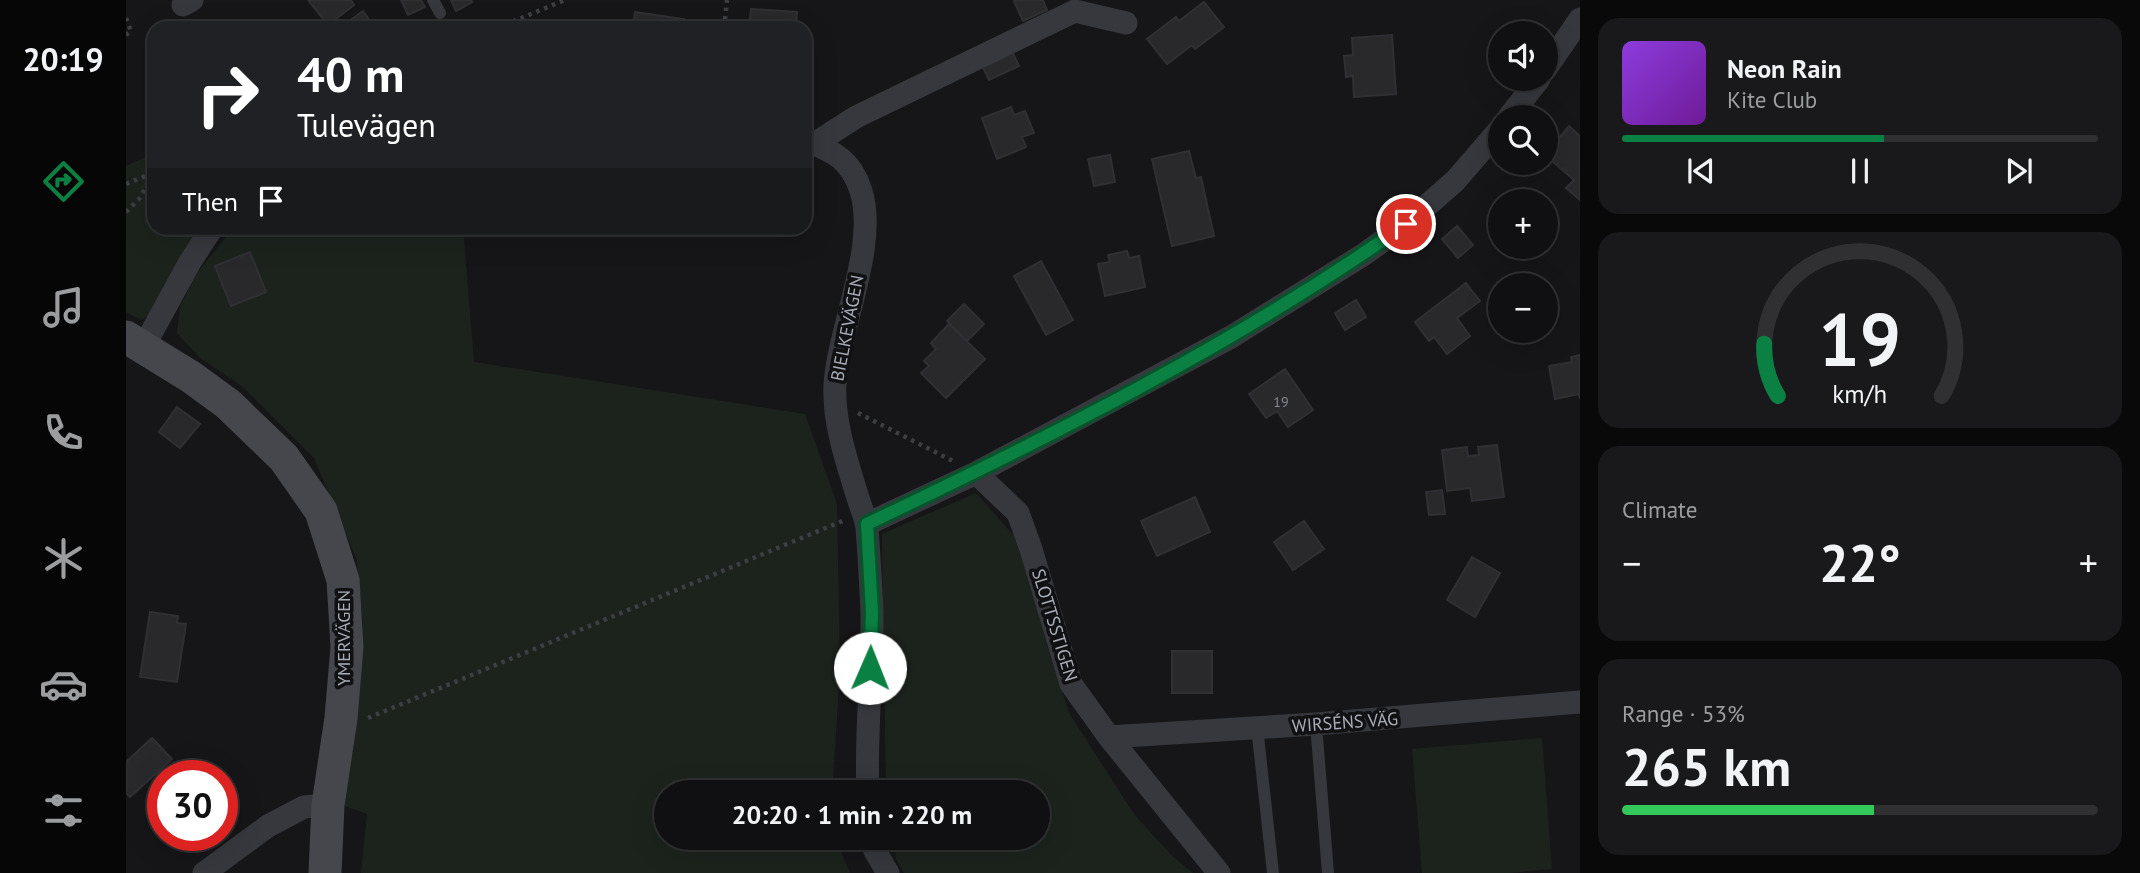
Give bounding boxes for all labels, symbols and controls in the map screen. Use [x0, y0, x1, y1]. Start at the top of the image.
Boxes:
map controls [1488, 21, 1558, 343]
button: sound [1488, 21, 1558, 91]
text: 20:19 [22, 38, 104, 80]
text: 40 m [297, 42, 404, 106]
icon: right [182, 49, 273, 140]
text: Neon Rain [1727, 52, 1842, 85]
text: Kite Club [1727, 85, 1817, 114]
text: Tulevägen [297, 104, 436, 146]
button: search [1488, 105, 1558, 175]
icon: previous [1682, 152, 1720, 190]
icon: pause [1841, 152, 1879, 190]
icon: next [2000, 152, 2038, 190]
icon: directions [39, 157, 88, 206]
icon: arrive [252, 182, 290, 220]
text: Then [182, 185, 238, 218]
button: + [1488, 189, 1558, 259]
pin [1376, 194, 1436, 254]
icon: arrive [1387, 205, 1425, 243]
street label: BIELKEVÄGEN [825, 273, 869, 383]
button: − [1488, 273, 1558, 343]
icon: music [39, 283, 88, 332]
text: 19 [1819, 292, 1901, 386]
text: km/h [1833, 377, 1887, 409]
house number: 19 [1273, 393, 1289, 411]
icon: phone [39, 408, 88, 457]
text: Climate [1622, 495, 1697, 524]
text: 22° [1819, 529, 1901, 596]
icon: climate [39, 534, 88, 583]
text: − [1622, 538, 1641, 587]
text: + [2079, 538, 2098, 587]
street label: SLOTTSSTIGEN [1027, 566, 1083, 684]
street label: YMERVÄGEN [332, 590, 355, 686]
position arrow [833, 631, 907, 705]
icon: car [39, 660, 88, 709]
text: Range · 53% [1622, 699, 1745, 728]
street label: WIRSÉNS VÄG [1291, 707, 1399, 737]
text: 265 km [1622, 733, 1791, 800]
speed limit sign: 30 [147, 760, 238, 851]
icon: filters [39, 786, 88, 835]
text: 20:20 · 1 min · 220 m [732, 798, 972, 831]

